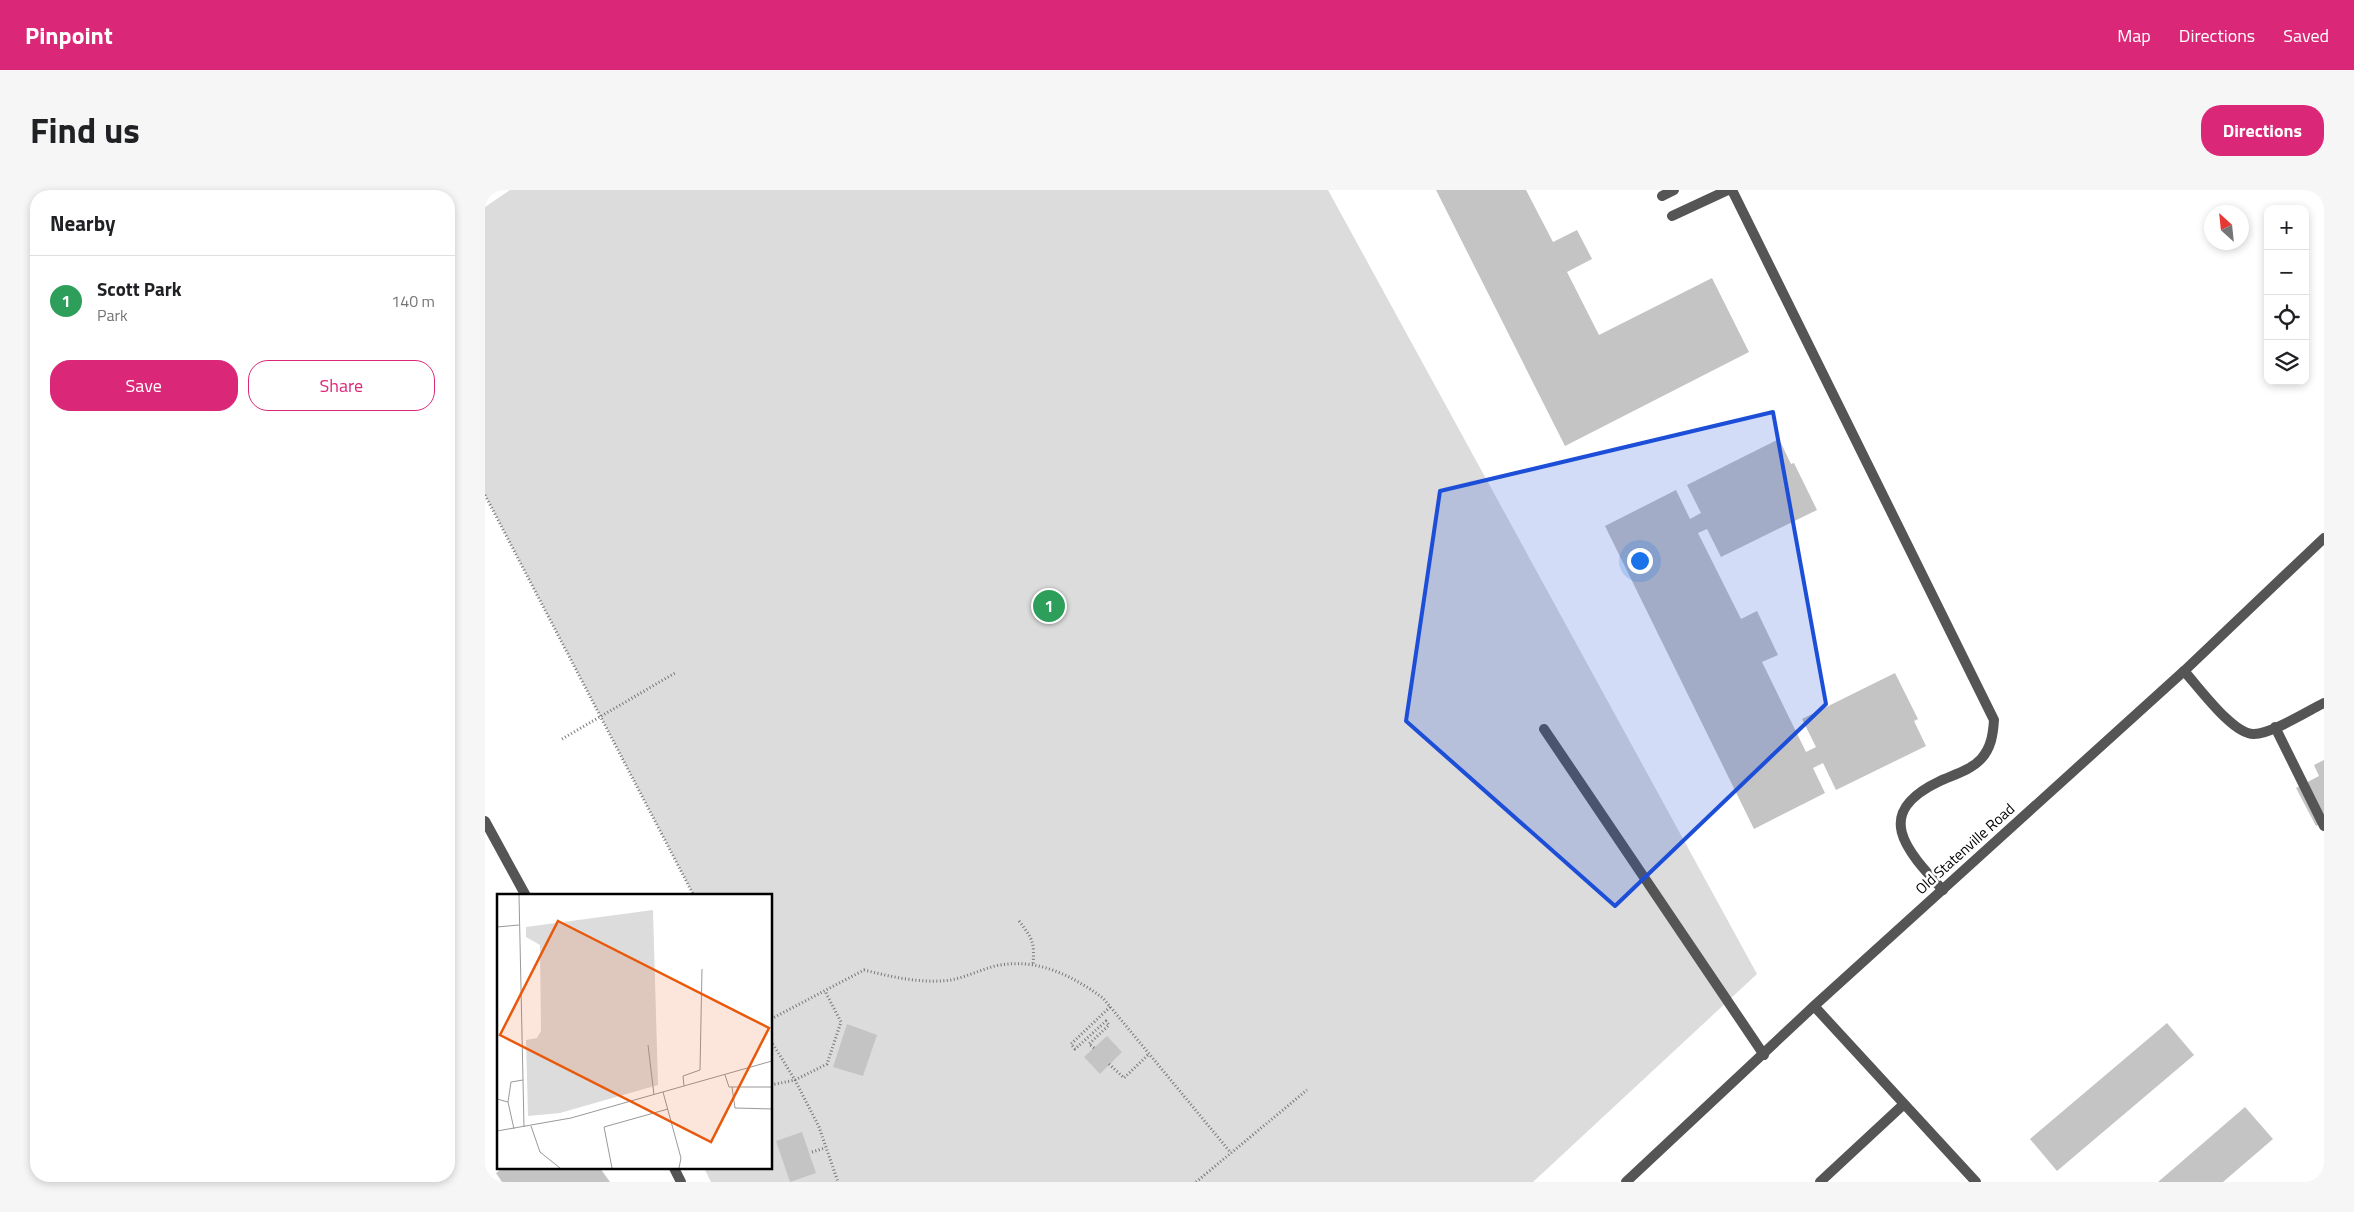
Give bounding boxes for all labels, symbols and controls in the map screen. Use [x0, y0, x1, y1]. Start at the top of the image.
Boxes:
text: Pinpoint [25, 17, 113, 53]
text: Map [2117, 22, 2151, 49]
text: Directions [2179, 22, 2255, 49]
text: Saved [2283, 22, 2329, 49]
text: Find us [30, 103, 140, 157]
button: Directions [2201, 105, 2324, 156]
north arrow [2204, 205, 2249, 250]
map controls [2264, 205, 2309, 385]
button: + [2264, 205, 2309, 250]
text: Nearby [50, 207, 115, 239]
button: − [2264, 250, 2309, 295]
text: Scott Park [97, 274, 182, 303]
text: 1 [62, 289, 70, 313]
text: 140 m [391, 289, 435, 313]
button: locate [2264, 295, 2309, 340]
text: Park [97, 303, 128, 327]
button: layers [2264, 340, 2309, 385]
button: Save [50, 360, 238, 411]
button: Share [248, 360, 435, 411]
your location [1627, 548, 1653, 574]
pin: 1 [1033, 587, 1065, 625]
street label: Old Statenville Road [1910, 798, 2020, 900]
inset map [497, 894, 773, 1170]

